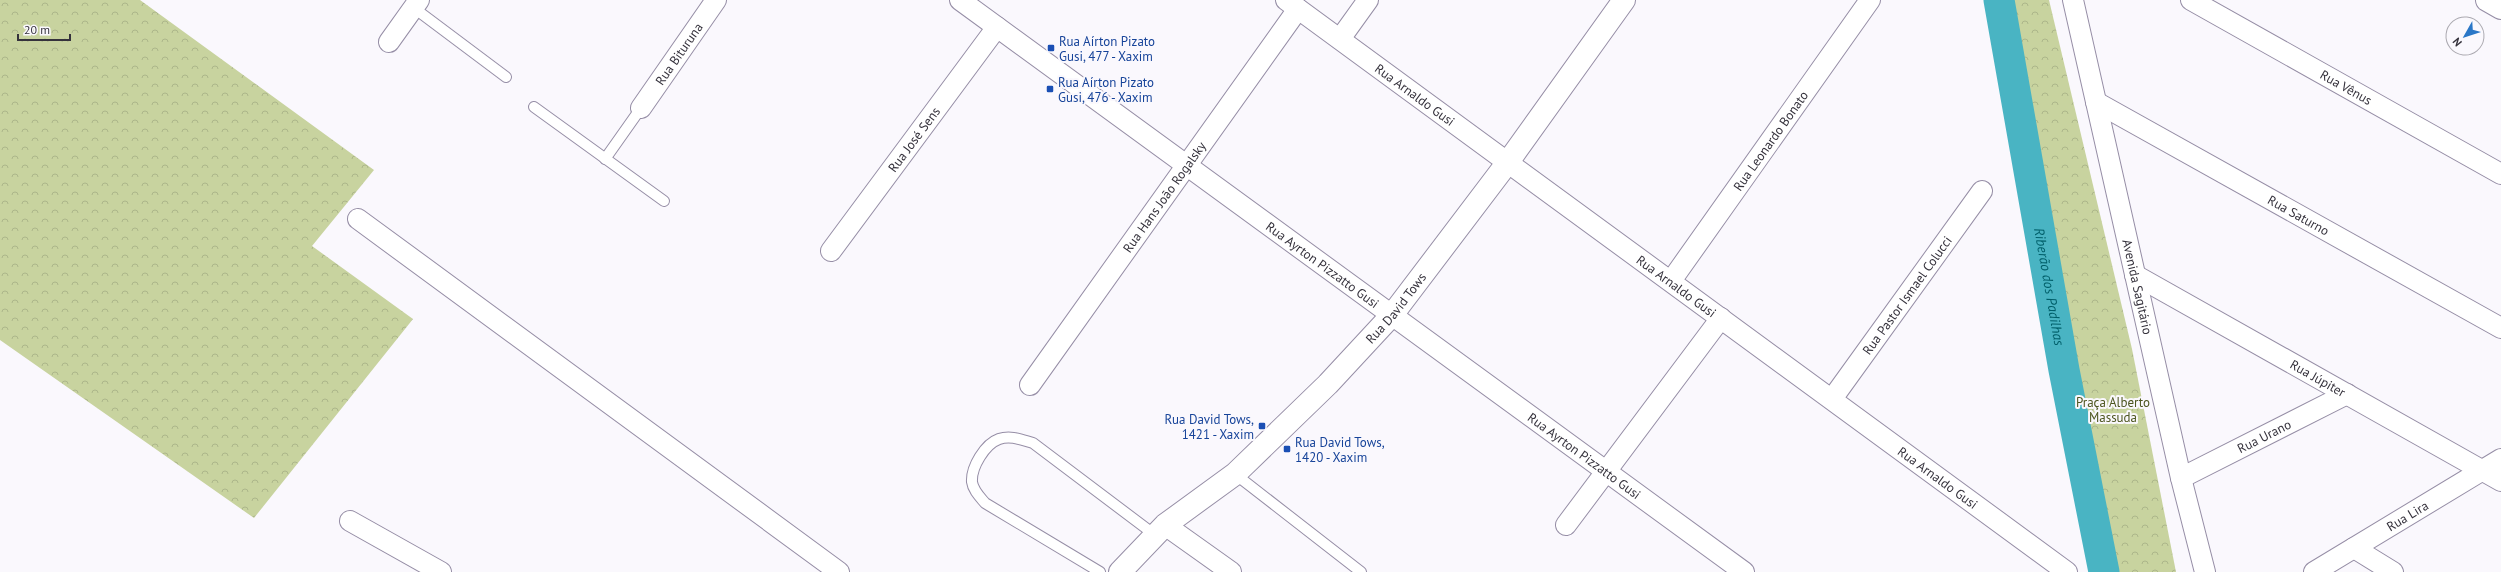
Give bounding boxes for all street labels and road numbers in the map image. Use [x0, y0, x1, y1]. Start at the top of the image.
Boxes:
street label: Rua Bituruna [651, 19, 706, 88]
street label: Rua Arnaldo Gusi [1372, 60, 1458, 129]
street label: Rua Vênus [2317, 66, 2375, 108]
street label: Rua Leonardo Bonato [1729, 87, 1812, 194]
street label: Rua José Sens [884, 103, 944, 175]
street label: Rua Hans João Rogalsky [1119, 138, 1209, 256]
street label: Rua Saturno [2265, 191, 2332, 239]
street label: Rua Ayrton Pizzatto Gusi [1263, 218, 1383, 312]
street label: Rua Pastor Ismael Colucci [1858, 232, 1955, 358]
street label: Avenida Sagitário [2119, 238, 2157, 336]
street label: Rua Arnaldo Gusi [1633, 251, 1720, 321]
street label: Rua David Tows [1362, 269, 1430, 347]
street label: Rua Júpiter [2287, 356, 2349, 401]
street label: Rua Ayrton Pizzatto Gusi [1525, 409, 1644, 503]
street label: Rua Urano [2234, 415, 2294, 457]
street label: Rua Arnaldo Gusi [1895, 443, 1981, 512]
street label: Rua Lira [2383, 497, 2431, 535]

